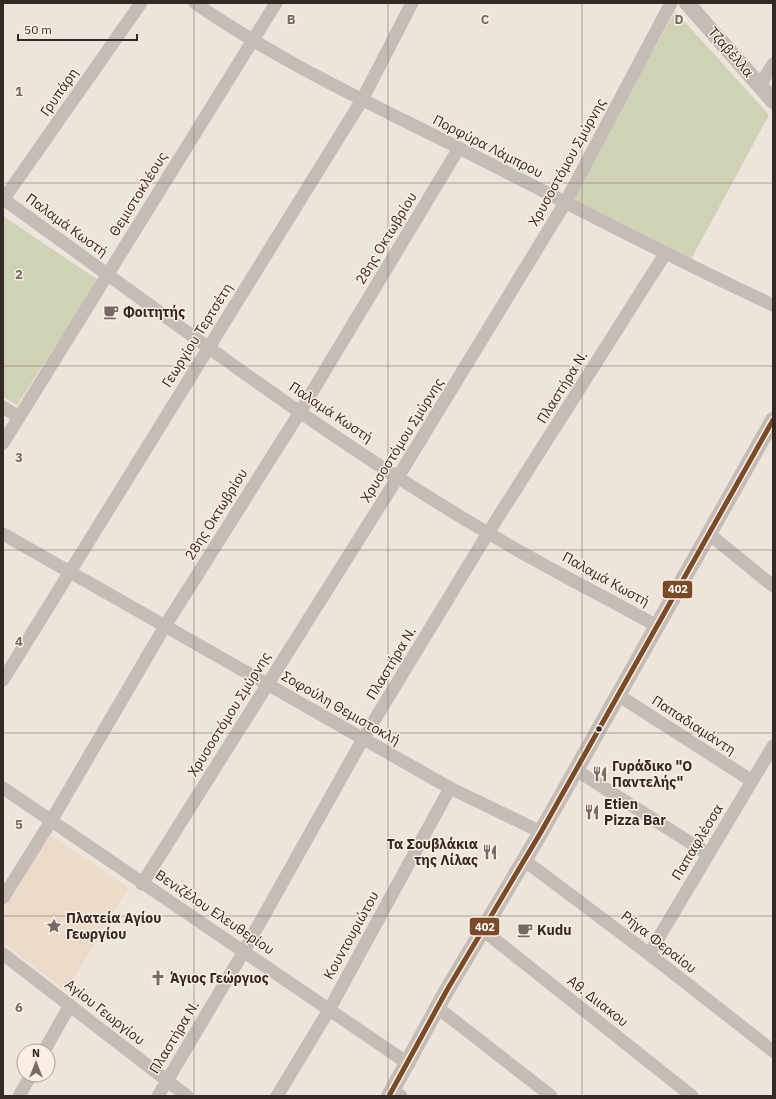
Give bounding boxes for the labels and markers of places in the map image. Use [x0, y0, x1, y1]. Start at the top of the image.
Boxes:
cafe icon: Φοιτητής [102, 303, 120, 321]
place label: Φοιτητής [123, 303, 185, 321]
unlabelled marker [594, 724, 604, 734]
place label: Γυράδικο "Ο Παντελής" [612, 757, 692, 791]
restaurant icon: Γυράδικο "Ο Παντελής" [591, 765, 609, 783]
place label: Etien Pizza Bar [604, 795, 666, 829]
restaurant icon: Etien Pizza Bar [583, 803, 601, 821]
place label: Τα Σουβλάκια της Λίλας [387, 835, 478, 869]
restaurant icon: Τα Σουβλάκια της Λίλας [481, 843, 499, 861]
place label: Πλατεία Αγίου Γεωργίου [66, 909, 161, 943]
place icon: Πλατεία Αγίου Γεωργίου [45, 917, 63, 935]
cafe icon: Kudu [516, 921, 534, 939]
place label: Kudu [537, 921, 572, 939]
church icon: Άγιος Γεώργιος [149, 969, 167, 987]
place label: Άγιος Γεώργιος [170, 969, 269, 987]

